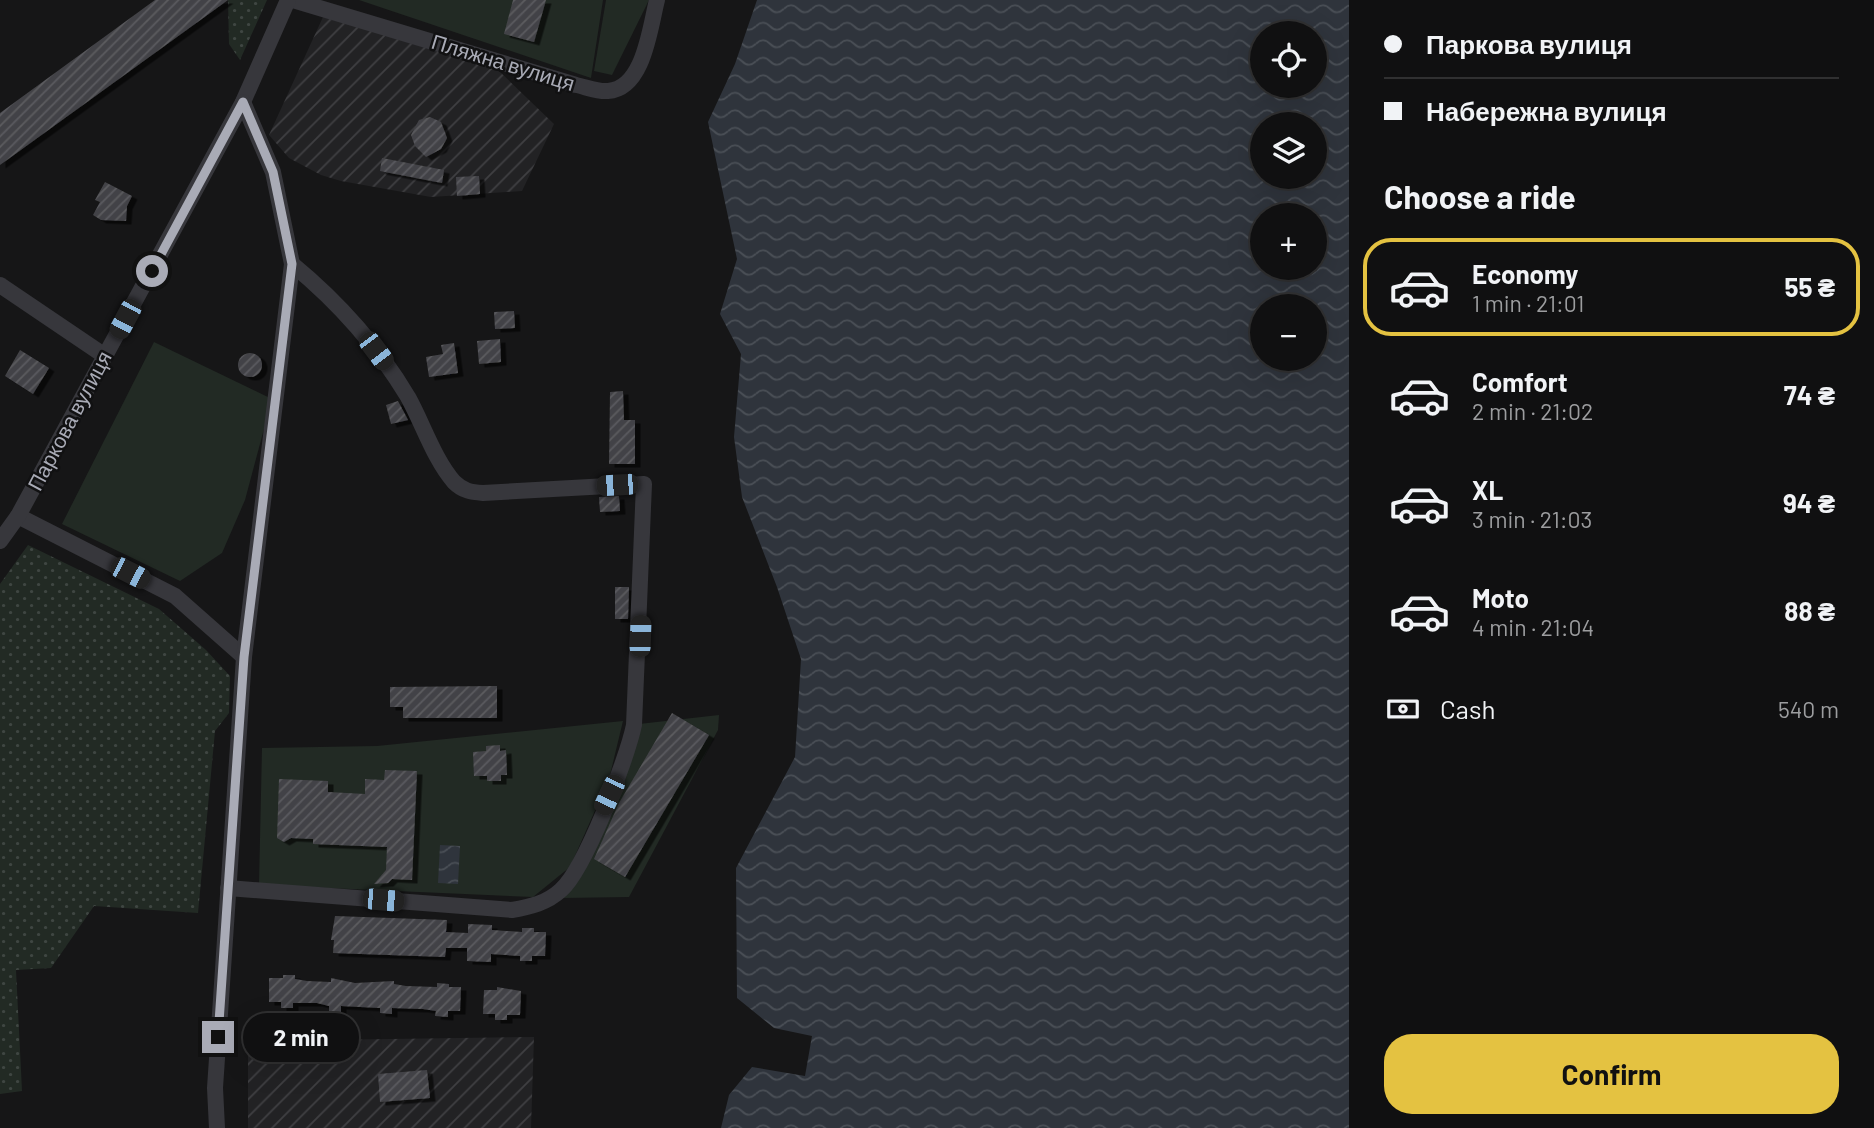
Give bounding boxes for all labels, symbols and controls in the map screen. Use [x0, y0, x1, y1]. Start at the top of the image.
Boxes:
map controls [1250, 21, 1327, 371]
button: locate [1250, 21, 1327, 98]
street label: Пляжна вулиця [429, 28, 578, 95]
text: Паркова вулиця [1426, 28, 1632, 59]
text: Набережна вулиця [1426, 95, 1667, 126]
button: layers [1250, 112, 1327, 189]
text: Choose a ride [1384, 177, 1576, 215]
button: + [1250, 203, 1327, 280]
route start [136, 255, 168, 287]
icon: car [1388, 256, 1451, 319]
text: Economy [1472, 258, 1578, 289]
text: 55 ₴ [1784, 271, 1835, 302]
text: 1 min · 21:01 [1472, 289, 1584, 317]
button: − [1250, 294, 1327, 371]
car [106, 296, 145, 342]
car [355, 328, 398, 374]
street label: Паркова вулиця [21, 346, 116, 494]
icon: car [1388, 364, 1451, 427]
text: Comfort [1472, 366, 1568, 397]
text: 74 ₴ [1784, 379, 1835, 410]
text: 2 min · 21:02 [1472, 397, 1593, 425]
icon: car [1388, 472, 1451, 535]
car [596, 473, 639, 497]
text: XL [1472, 474, 1503, 505]
text: 94 ₴ [1783, 487, 1835, 518]
text: 3 min · 21:03 [1472, 505, 1592, 533]
car [107, 554, 154, 592]
icon: car [1388, 580, 1451, 643]
text: Moto [1472, 582, 1529, 613]
text: 88 ₴ [1784, 595, 1835, 626]
text: 4 min · 21:04 [1472, 613, 1594, 641]
car [629, 615, 652, 657]
icon: cash [1384, 690, 1422, 728]
text: Cash [1440, 693, 1495, 724]
text: 540 m [1778, 695, 1839, 723]
car [591, 772, 628, 818]
car [362, 888, 405, 912]
callout: 2 min [242, 1012, 358, 1062]
route end [202, 1021, 234, 1053]
text: 2 min [273, 1023, 329, 1051]
button: Confirm [1384, 1034, 1839, 1114]

